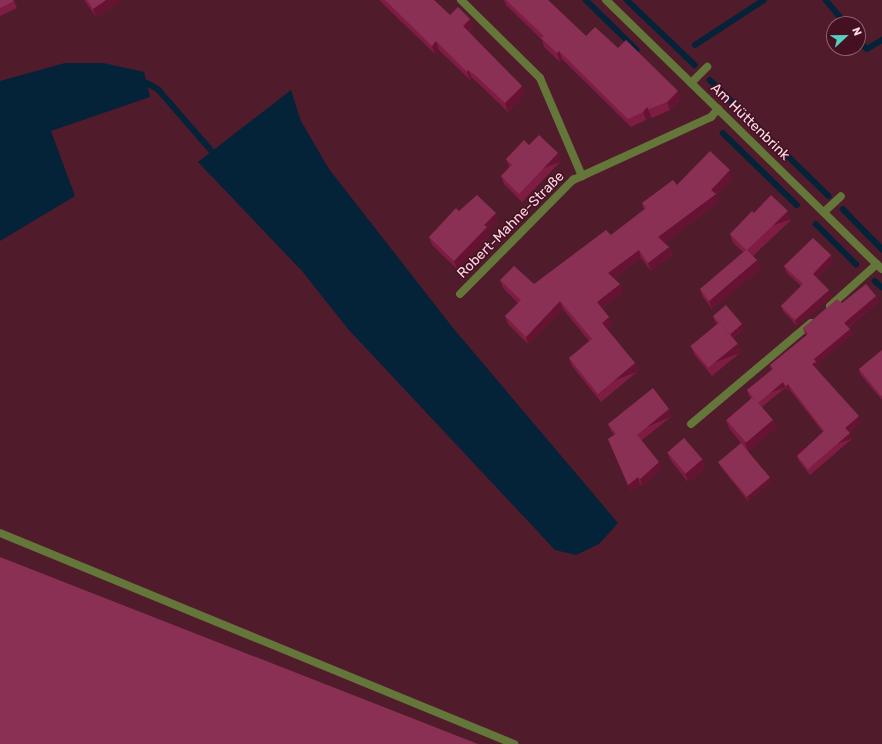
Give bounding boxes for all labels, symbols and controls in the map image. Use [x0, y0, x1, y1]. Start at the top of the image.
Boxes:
north arrow [826, 16, 866, 56]
text: N [849, 26, 864, 38]
street label: Am Hüttenbrink [707, 80, 793, 164]
street label: Robert-Mahne-Straße [454, 168, 568, 282]

